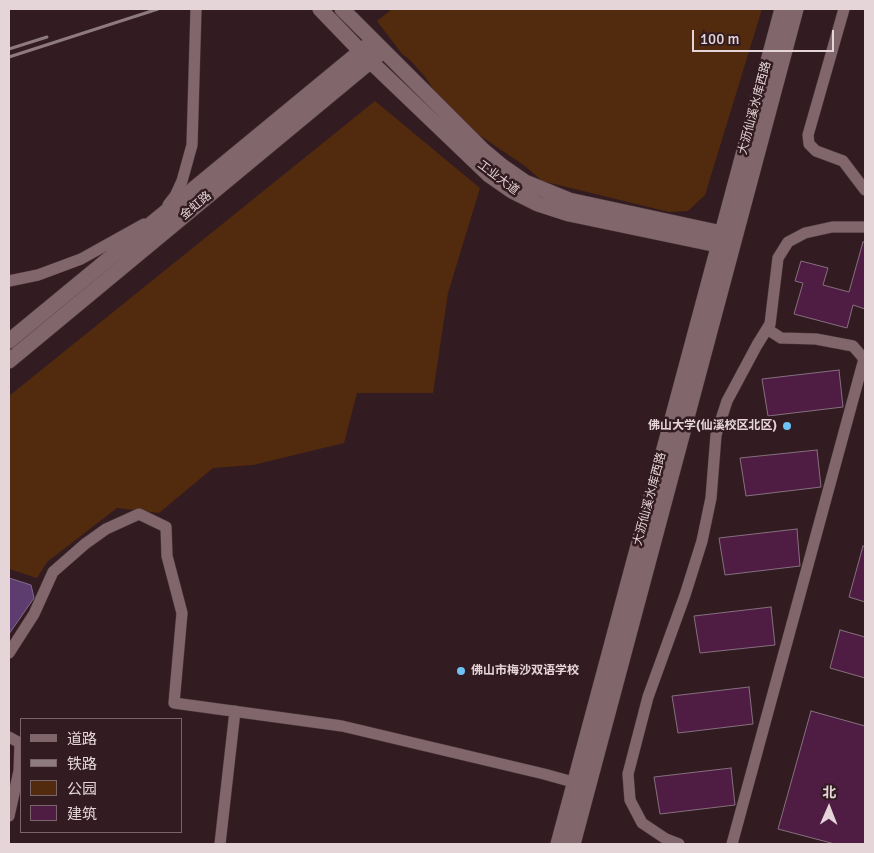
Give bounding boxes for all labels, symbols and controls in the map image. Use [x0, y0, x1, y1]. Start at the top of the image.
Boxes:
scale bar [694, 20, 836, 52]
text: 100 m [700, 30, 740, 48]
street label: 大沥仙溪水库西路 [736, 60, 774, 156]
street label: 工业大道 [474, 158, 522, 198]
street label: 金虹路 [178, 189, 214, 223]
place label: 佛山大学(仙溪校区北区) [648, 419, 777, 433]
marker: 佛山大学(仙溪校区北区) [781, 420, 793, 432]
street label: 大沥仙溪水库西路 [631, 451, 669, 547]
place label: 佛山市梅沙双语学校 [471, 664, 579, 678]
marker: 佛山市梅沙双语学校 [455, 665, 467, 677]
legend [20, 718, 182, 833]
text: 道路 [67, 730, 97, 748]
text: 铁路 [67, 755, 97, 773]
text: 公园 [67, 780, 97, 798]
north arrow [804, 783, 854, 833]
text: 北 [822, 784, 836, 801]
text: 建筑 [67, 805, 97, 823]

